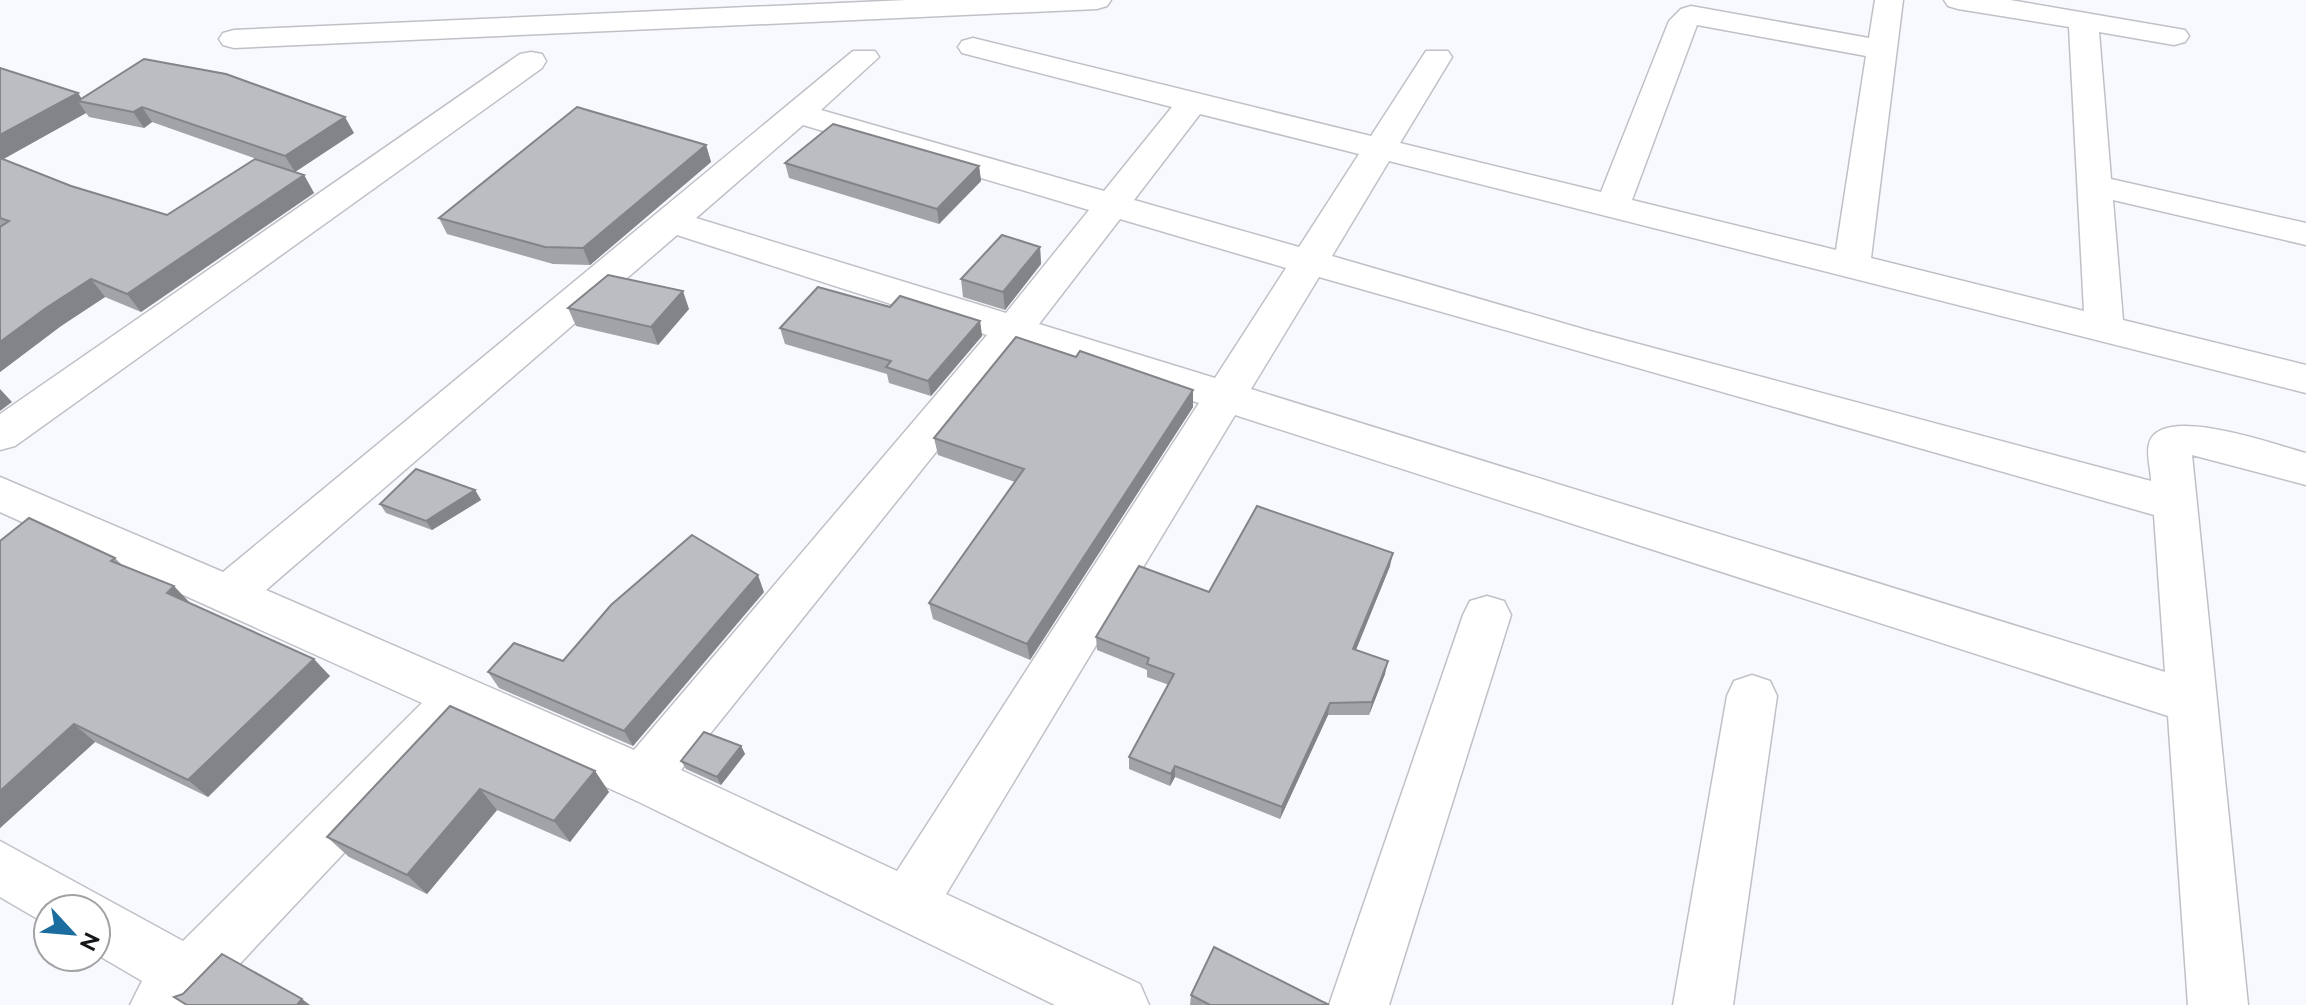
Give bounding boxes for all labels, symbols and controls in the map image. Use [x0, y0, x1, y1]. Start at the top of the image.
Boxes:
north arrow [32, 893, 112, 973]
text: N [75, 929, 105, 955]

